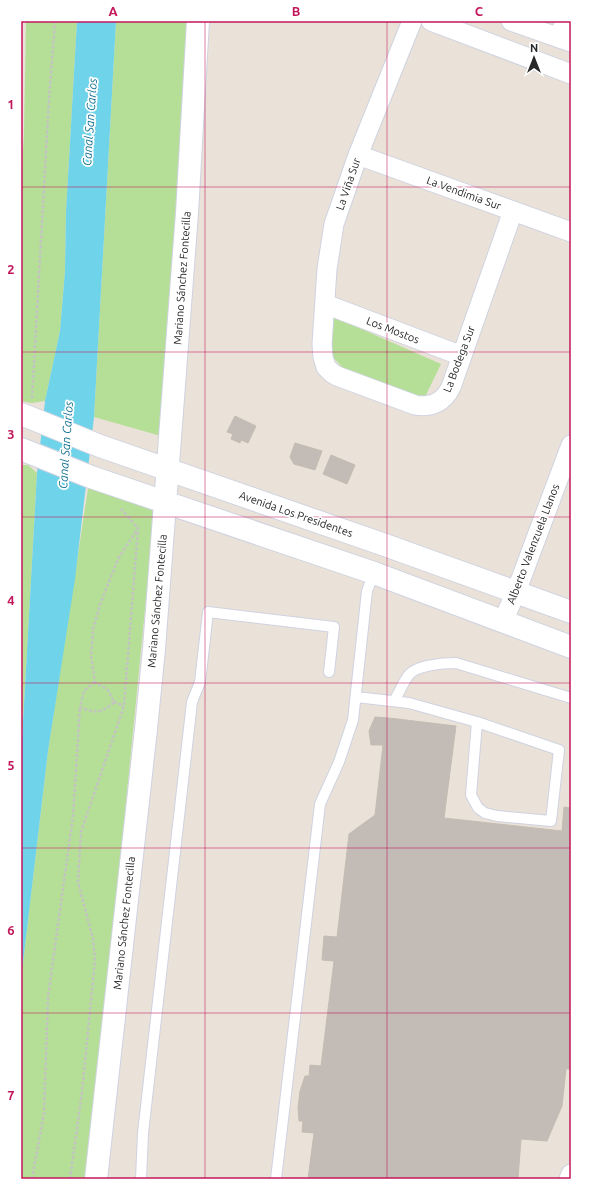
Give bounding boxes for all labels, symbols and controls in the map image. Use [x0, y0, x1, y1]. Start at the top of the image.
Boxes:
text: A [108, 4, 118, 18]
text: B [292, 4, 301, 18]
text: C [475, 4, 484, 18]
north arrow [514, 38, 554, 78]
text: N [530, 42, 538, 54]
water label: Canal San Carlos [80, 78, 99, 166]
text: 1 [7, 97, 15, 111]
street label: La Viña Sur [333, 156, 363, 212]
street label: La Vendimia Sur [425, 174, 504, 212]
street label: Mariano Sánchez Fontecilla [171, 211, 193, 345]
text: 2 [7, 262, 15, 276]
street label: Los Mostos [365, 314, 421, 346]
street label: La Bodega Sur [441, 323, 478, 394]
water label: Canal San Carlos [56, 401, 75, 489]
text: 3 [7, 427, 15, 441]
street label: Alberto Valenzuela Llanos [504, 482, 562, 606]
street label: Avenida Los Presidentes [238, 489, 355, 539]
street label: Mariano Sánchez Fontecilla [145, 534, 169, 668]
text: 4 [7, 593, 15, 607]
text: 5 [7, 758, 15, 772]
street label: Mariano Sánchez Fontecilla [111, 856, 137, 990]
text: 6 [7, 923, 15, 937]
text: 7 [7, 1088, 15, 1102]

